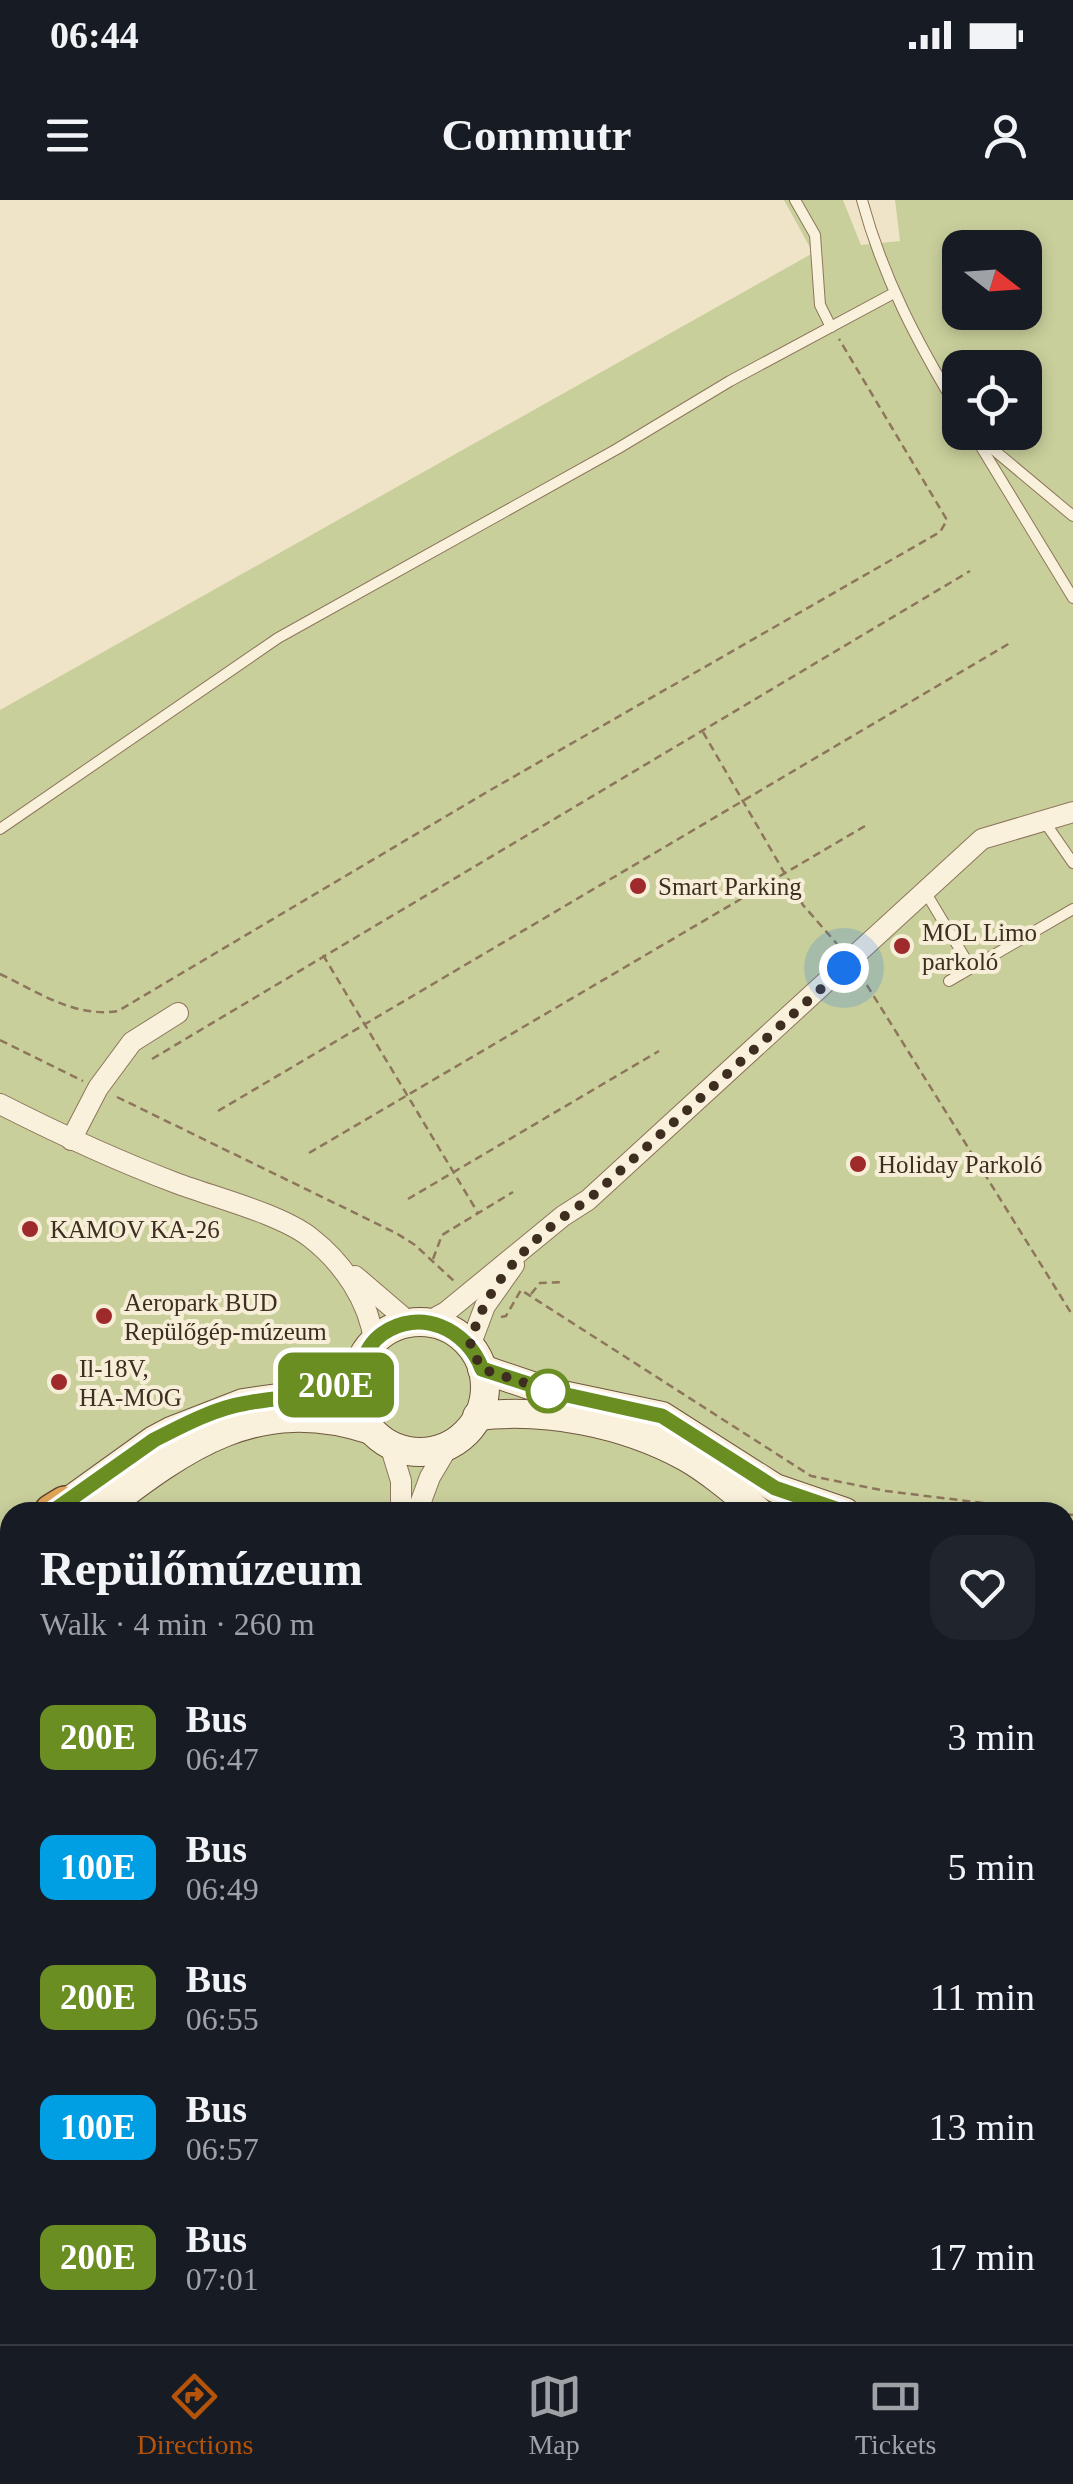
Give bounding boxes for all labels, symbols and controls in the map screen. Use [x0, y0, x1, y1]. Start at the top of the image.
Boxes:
text: 06:44 [50, 14, 139, 56]
icon: menu [40, 108, 95, 163]
icon: person [978, 108, 1033, 163]
text: Commutr [442, 110, 631, 160]
north arrow [942, 230, 1042, 330]
map controls [942, 230, 1042, 450]
button: locate [942, 350, 1042, 450]
place label: Smart Parking [658, 873, 802, 900]
marker: Smart Parking [627, 875, 649, 897]
place label: MOL Limo parkoló [922, 919, 1037, 975]
marker: MOL Limo parkoló [891, 935, 913, 957]
your location [819, 943, 869, 993]
place label: Holiday Parkoló [878, 1151, 1043, 1178]
marker: Holiday Parkoló [847, 1153, 869, 1175]
place label: KAMOV KA-26 [50, 1216, 220, 1243]
marker: KAMOV KA-26 [19, 1218, 41, 1240]
place label: Aeropark BUD Repülőgép-múzeum [124, 1289, 327, 1345]
marker: Aeropark BUD Repülőgép-múzeum [93, 1305, 115, 1327]
line badge: 200E [266, 1352, 406, 1418]
place label: Il-18V, HA-MOG [79, 1355, 182, 1411]
text: 200E [298, 1366, 374, 1405]
unlabelled marker [527, 1370, 569, 1412]
marker: Il-18V, HA-MOG [48, 1371, 70, 1393]
button: heart [930, 1535, 1035, 1640]
text: Repülőmúzeum [40, 1542, 363, 1595]
text: Walk · 4 min · 260 m [40, 1606, 315, 1642]
text: Bus [186, 1698, 247, 1740]
text: 3 min [947, 1716, 1035, 1758]
text: 200E [60, 1718, 136, 1757]
text: 06:47 [186, 1741, 259, 1777]
text: Bus [186, 1828, 247, 1870]
text: 5 min [947, 1846, 1035, 1888]
text: 100E [60, 1848, 136, 1887]
text: 06:49 [186, 1871, 259, 1907]
text: Bus [186, 1958, 247, 2000]
text: 11 min [930, 1976, 1035, 2018]
text: 200E [60, 1978, 136, 2017]
text: 06:55 [186, 2001, 259, 2037]
text: Bus [186, 2088, 247, 2130]
text: 13 min [928, 2106, 1035, 2148]
text: 100E [60, 2108, 136, 2147]
text: 06:57 [186, 2131, 259, 2167]
text: Bus [186, 2218, 247, 2260]
text: 17 min [928, 2236, 1035, 2278]
text: 200E [60, 2238, 136, 2277]
text: 07:01 [186, 2261, 259, 2297]
tab: Directions [137, 2369, 253, 2461]
tab: Map [527, 2369, 582, 2461]
tab: Tickets [855, 2369, 936, 2461]

